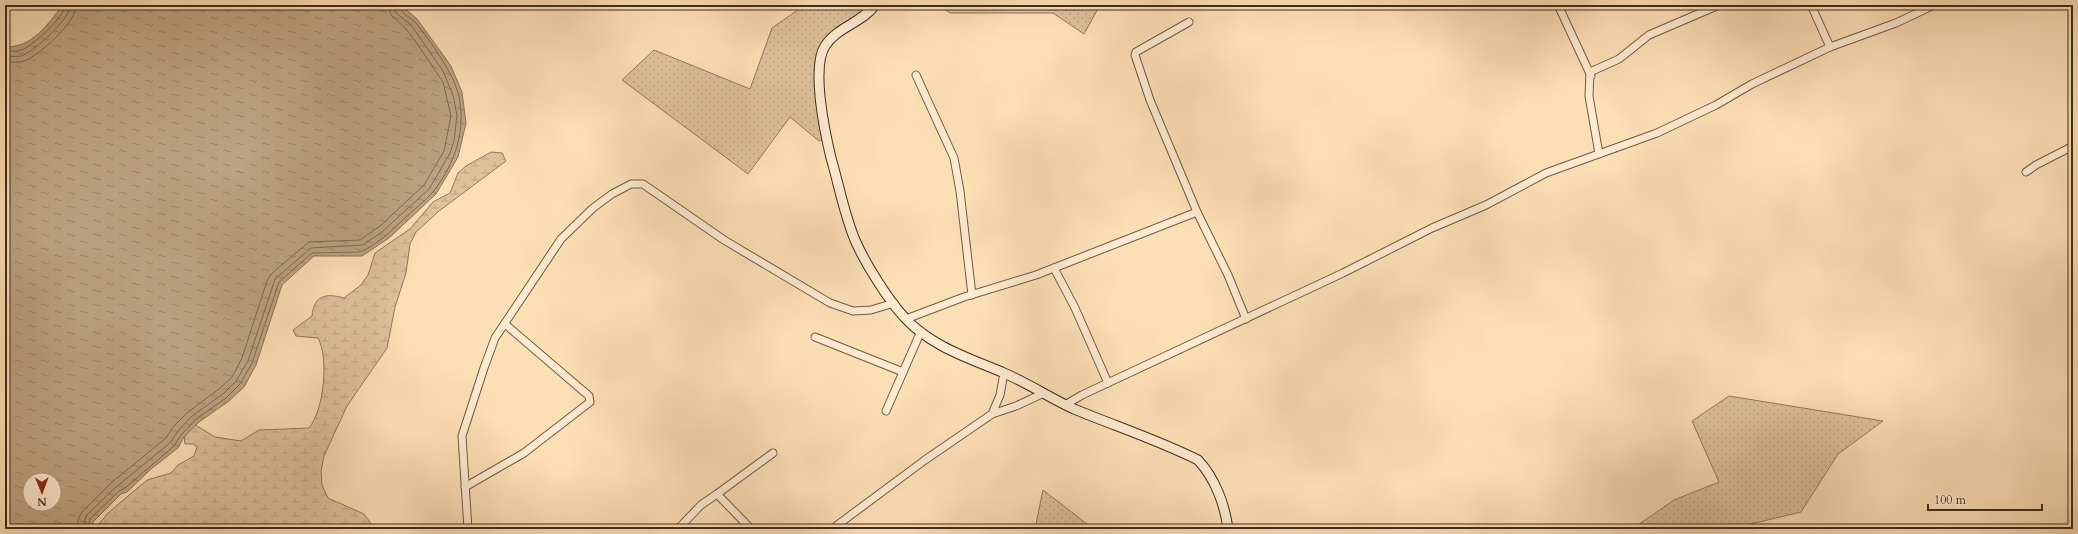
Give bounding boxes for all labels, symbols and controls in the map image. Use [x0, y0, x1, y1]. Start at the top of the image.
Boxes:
north arrow [22, 472, 62, 512]
scale bar [1928, 486, 2042, 512]
text: 100 m [1934, 492, 1967, 508]
text: N [37, 494, 47, 509]

